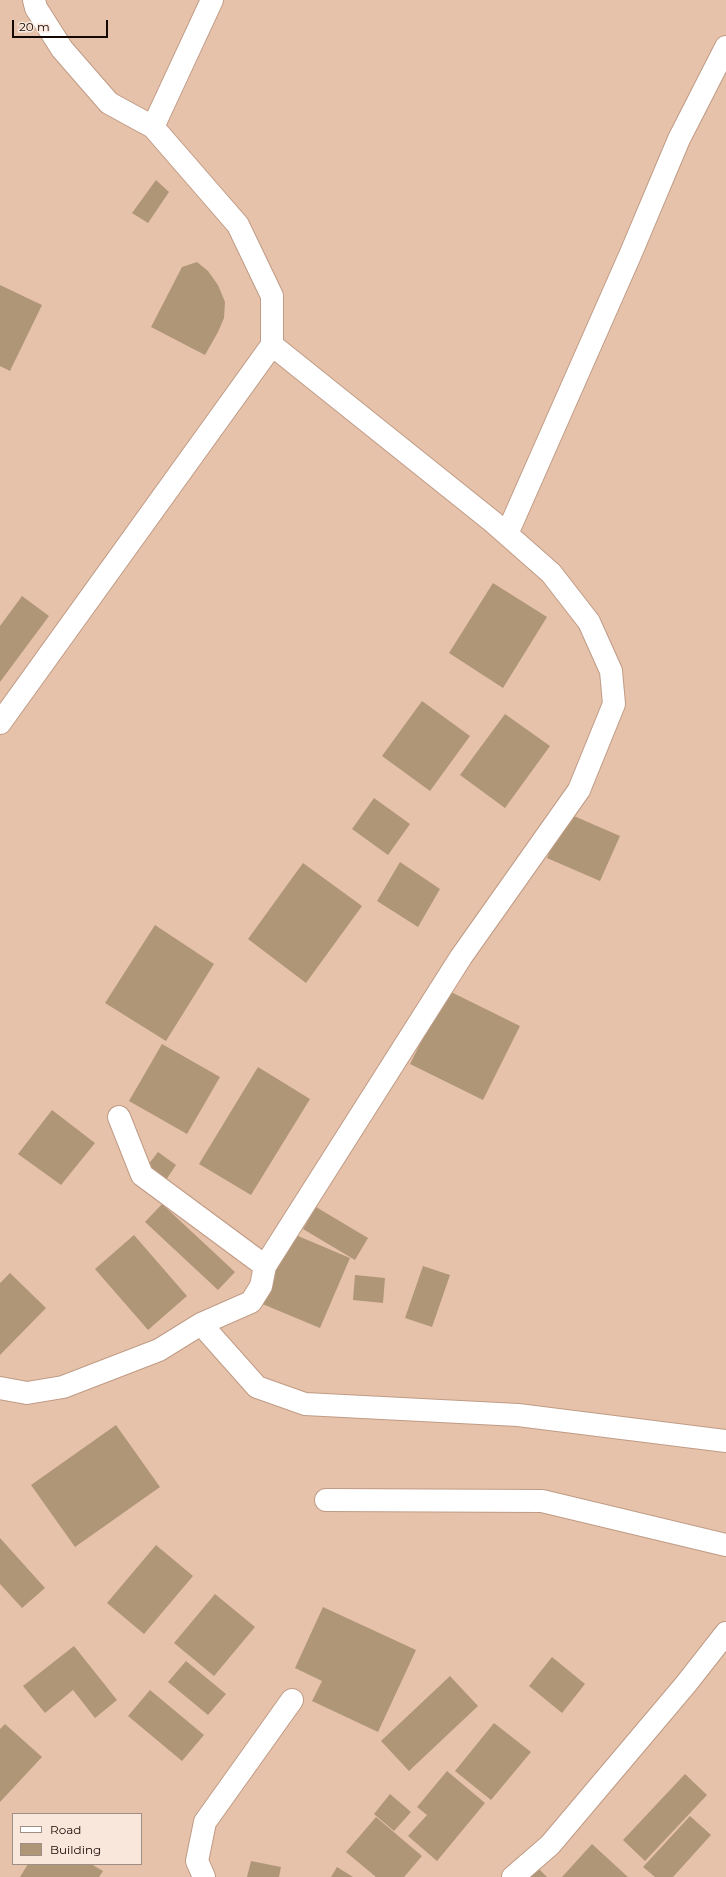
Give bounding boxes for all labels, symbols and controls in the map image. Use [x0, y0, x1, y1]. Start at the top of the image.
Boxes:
scale bar [14, 12, 110, 38]
text: 20 m [19, 19, 50, 34]
legend [12, 1813, 142, 1865]
text: Road [50, 1822, 81, 1837]
text: Building [50, 1842, 101, 1857]

